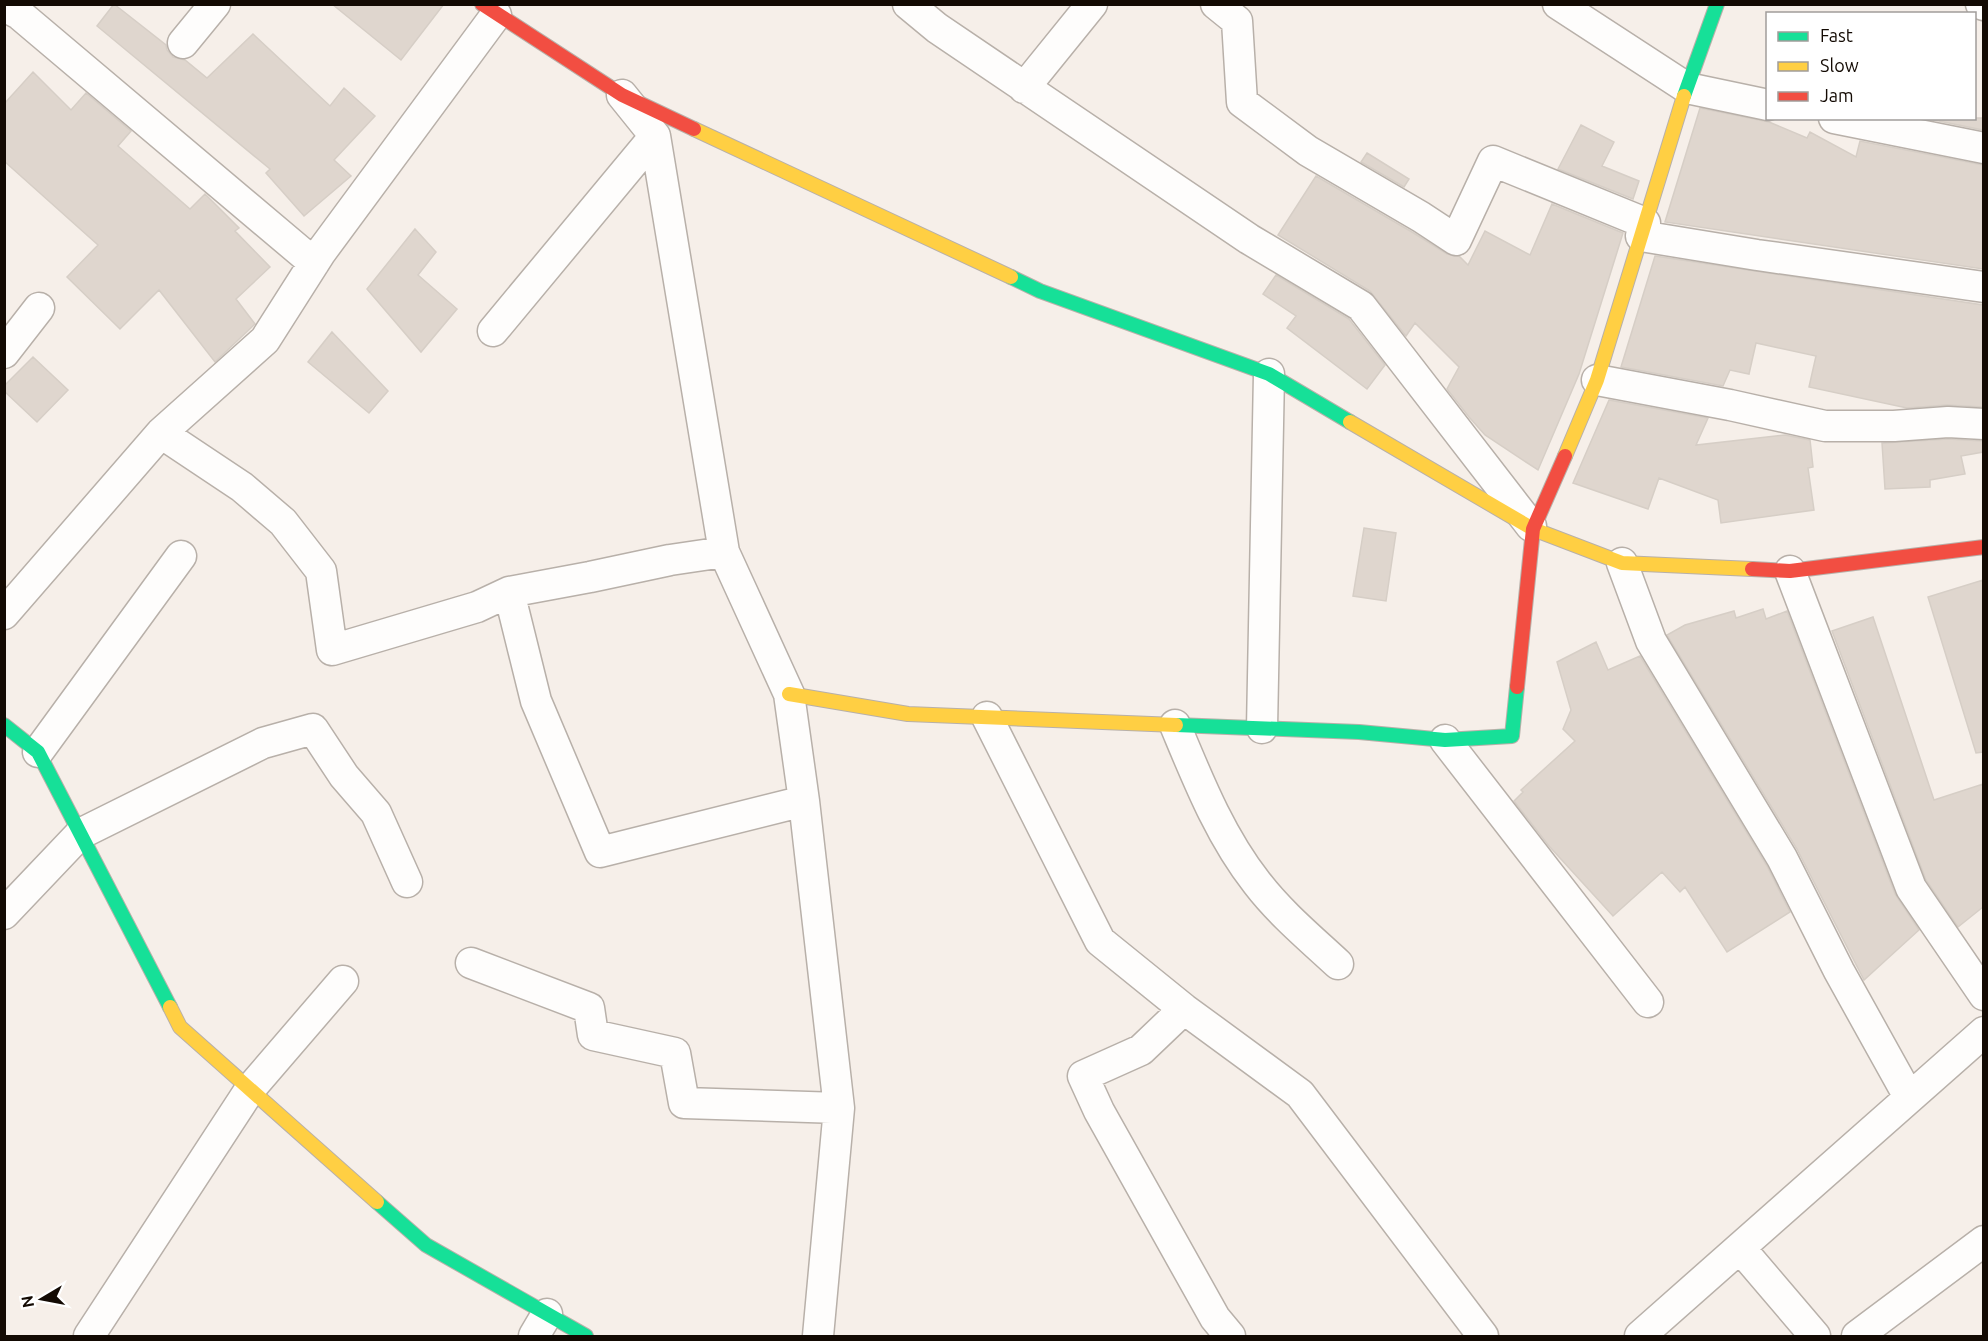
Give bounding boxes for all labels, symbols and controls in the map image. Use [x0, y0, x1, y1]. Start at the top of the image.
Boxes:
legend [1766, 12, 1976, 120]
text: Fast [1820, 25, 1853, 45]
text: Slow [1820, 55, 1859, 75]
text: Jam [1820, 85, 1854, 105]
north arrow [12, 1269, 72, 1329]
text: N [17, 1294, 37, 1309]

